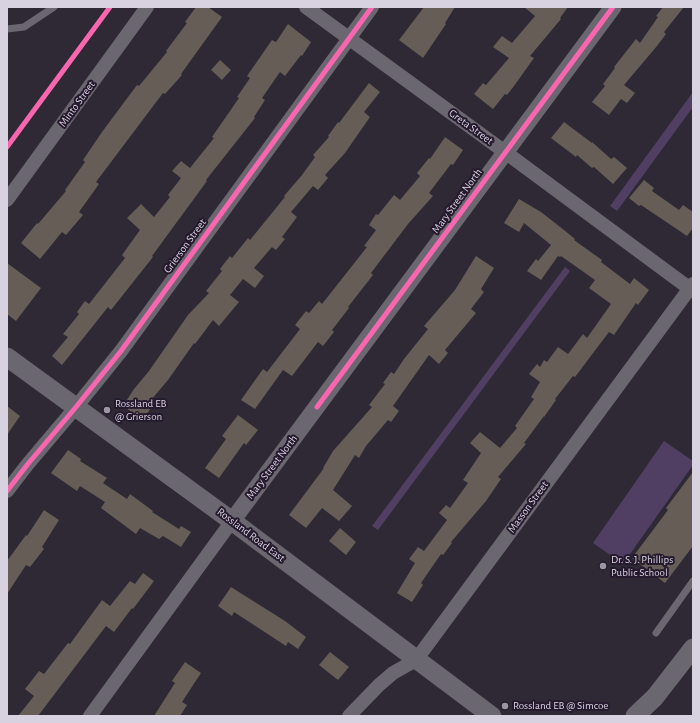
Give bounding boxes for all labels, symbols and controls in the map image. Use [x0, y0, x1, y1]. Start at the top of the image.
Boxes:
street label: Minto Street [56, 78, 98, 130]
street label: Greta Street [446, 107, 496, 147]
street label: Mary Street North [429, 166, 485, 236]
street label: Grierson Street [161, 216, 209, 276]
place label: Rossland EB @ Grierson [115, 397, 166, 423]
marker: Rossland EB @ Grierson [102, 405, 112, 415]
street label: Mary Street North [244, 432, 300, 502]
street label: Masson Street [505, 479, 551, 535]
street label: Rossland Road East [214, 505, 288, 565]
place label: Dr. S. J. Phillips Public School [611, 553, 673, 579]
marker: Dr. S. J. Phillips Public School [598, 561, 608, 571]
place label: Rossland EB @ Simcoe [513, 699, 608, 713]
marker: Rossland EB @ Simcoe [500, 701, 510, 711]

